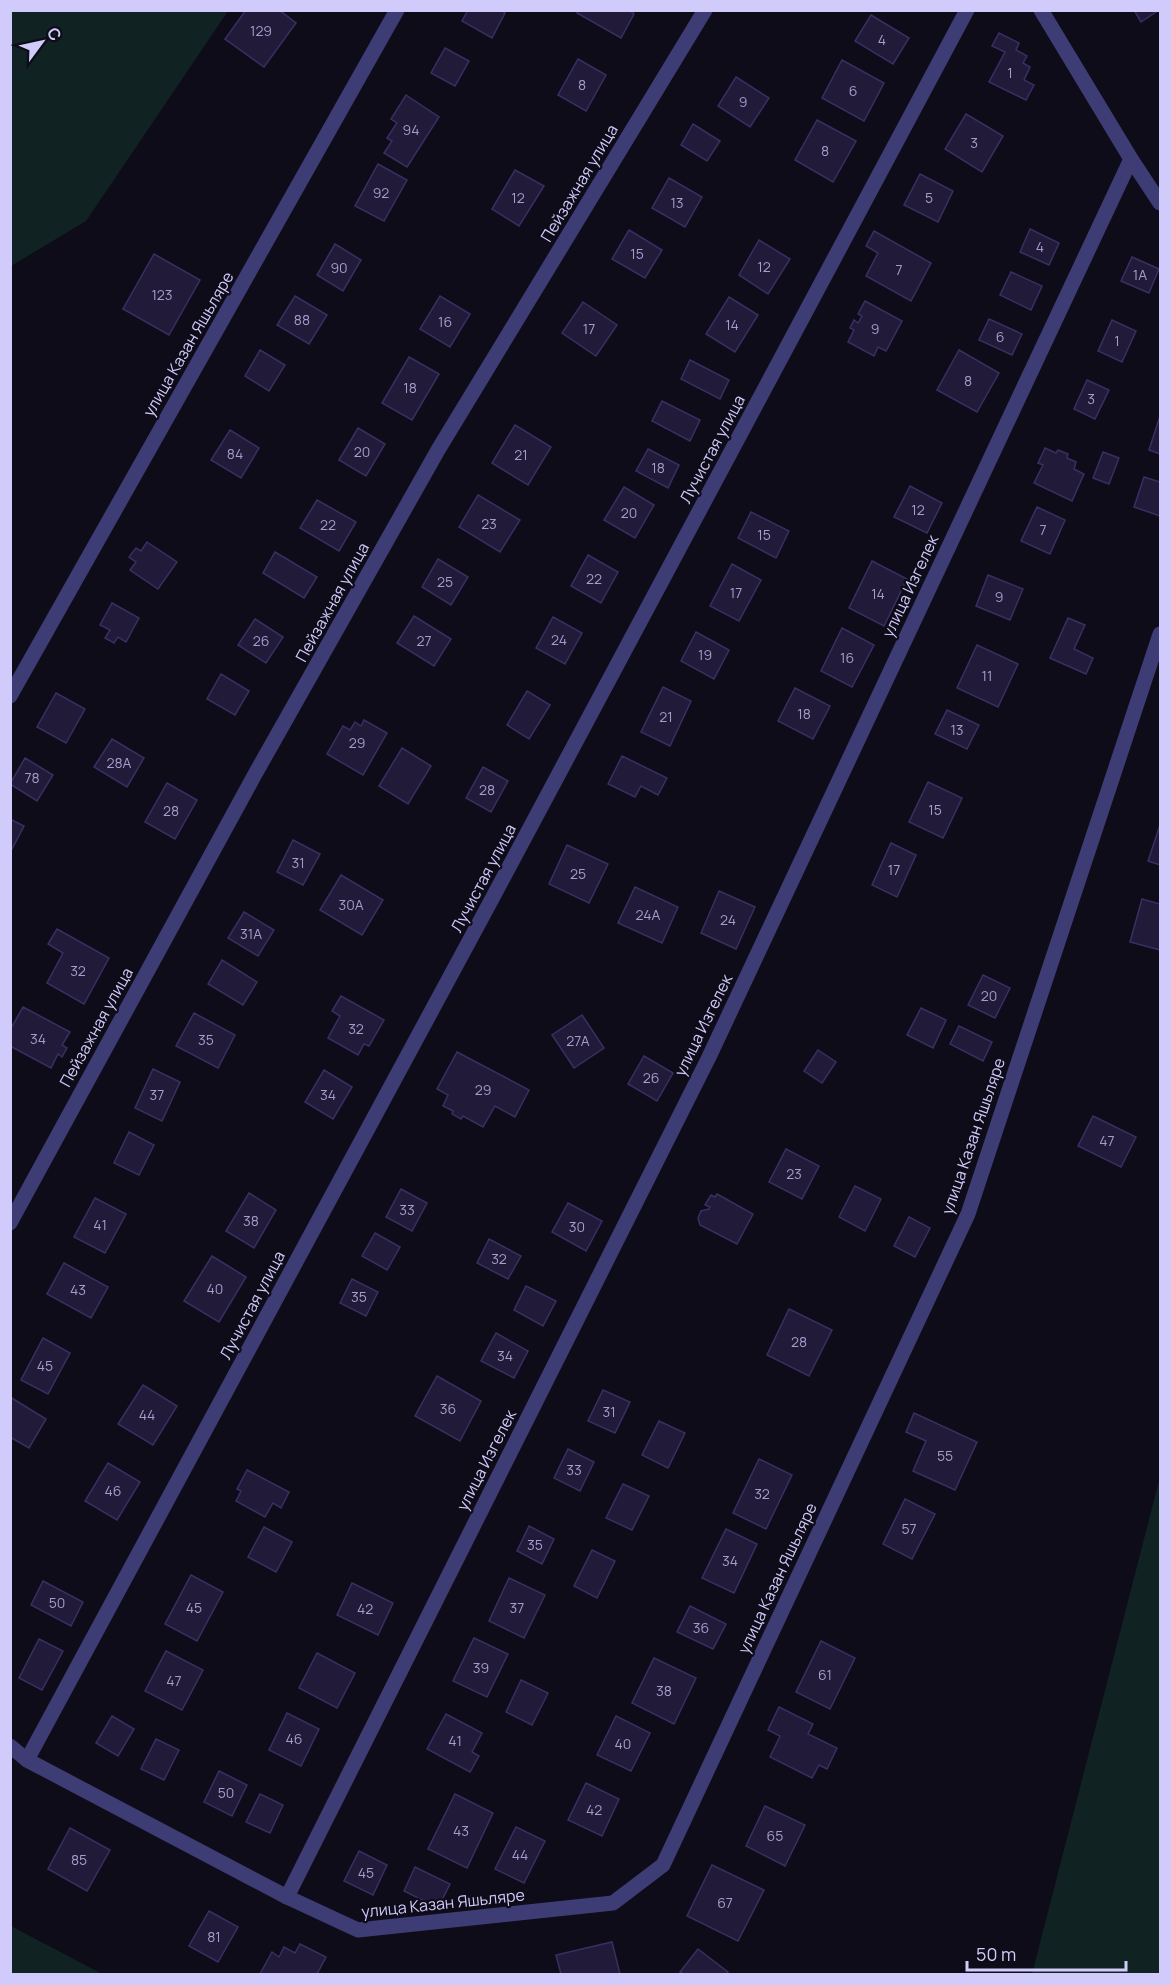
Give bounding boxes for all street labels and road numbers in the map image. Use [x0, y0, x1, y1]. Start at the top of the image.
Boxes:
street label: Пейзажная улица [535, 120, 623, 246]
street label: улица Казан Яшьляре [137, 267, 239, 421]
street label: Лучистая улица [674, 391, 750, 507]
street label: улица Изгелек [877, 530, 944, 641]
street label: Пейзажная улица [290, 538, 374, 666]
street label: Лучистая улица [445, 820, 521, 936]
street label: Пейзажная улица [54, 963, 138, 1091]
street label: улица Изгелек [669, 969, 738, 1080]
street label: улица Казан Яшьляре [936, 1055, 1010, 1217]
street label: Лучистая улица [214, 1247, 290, 1363]
street label: улица Изгелек [451, 1405, 521, 1514]
street label: улица Казан Яшьляре [732, 1499, 822, 1657]
street label: улица Казан Яшьляре [360, 1883, 526, 1923]

